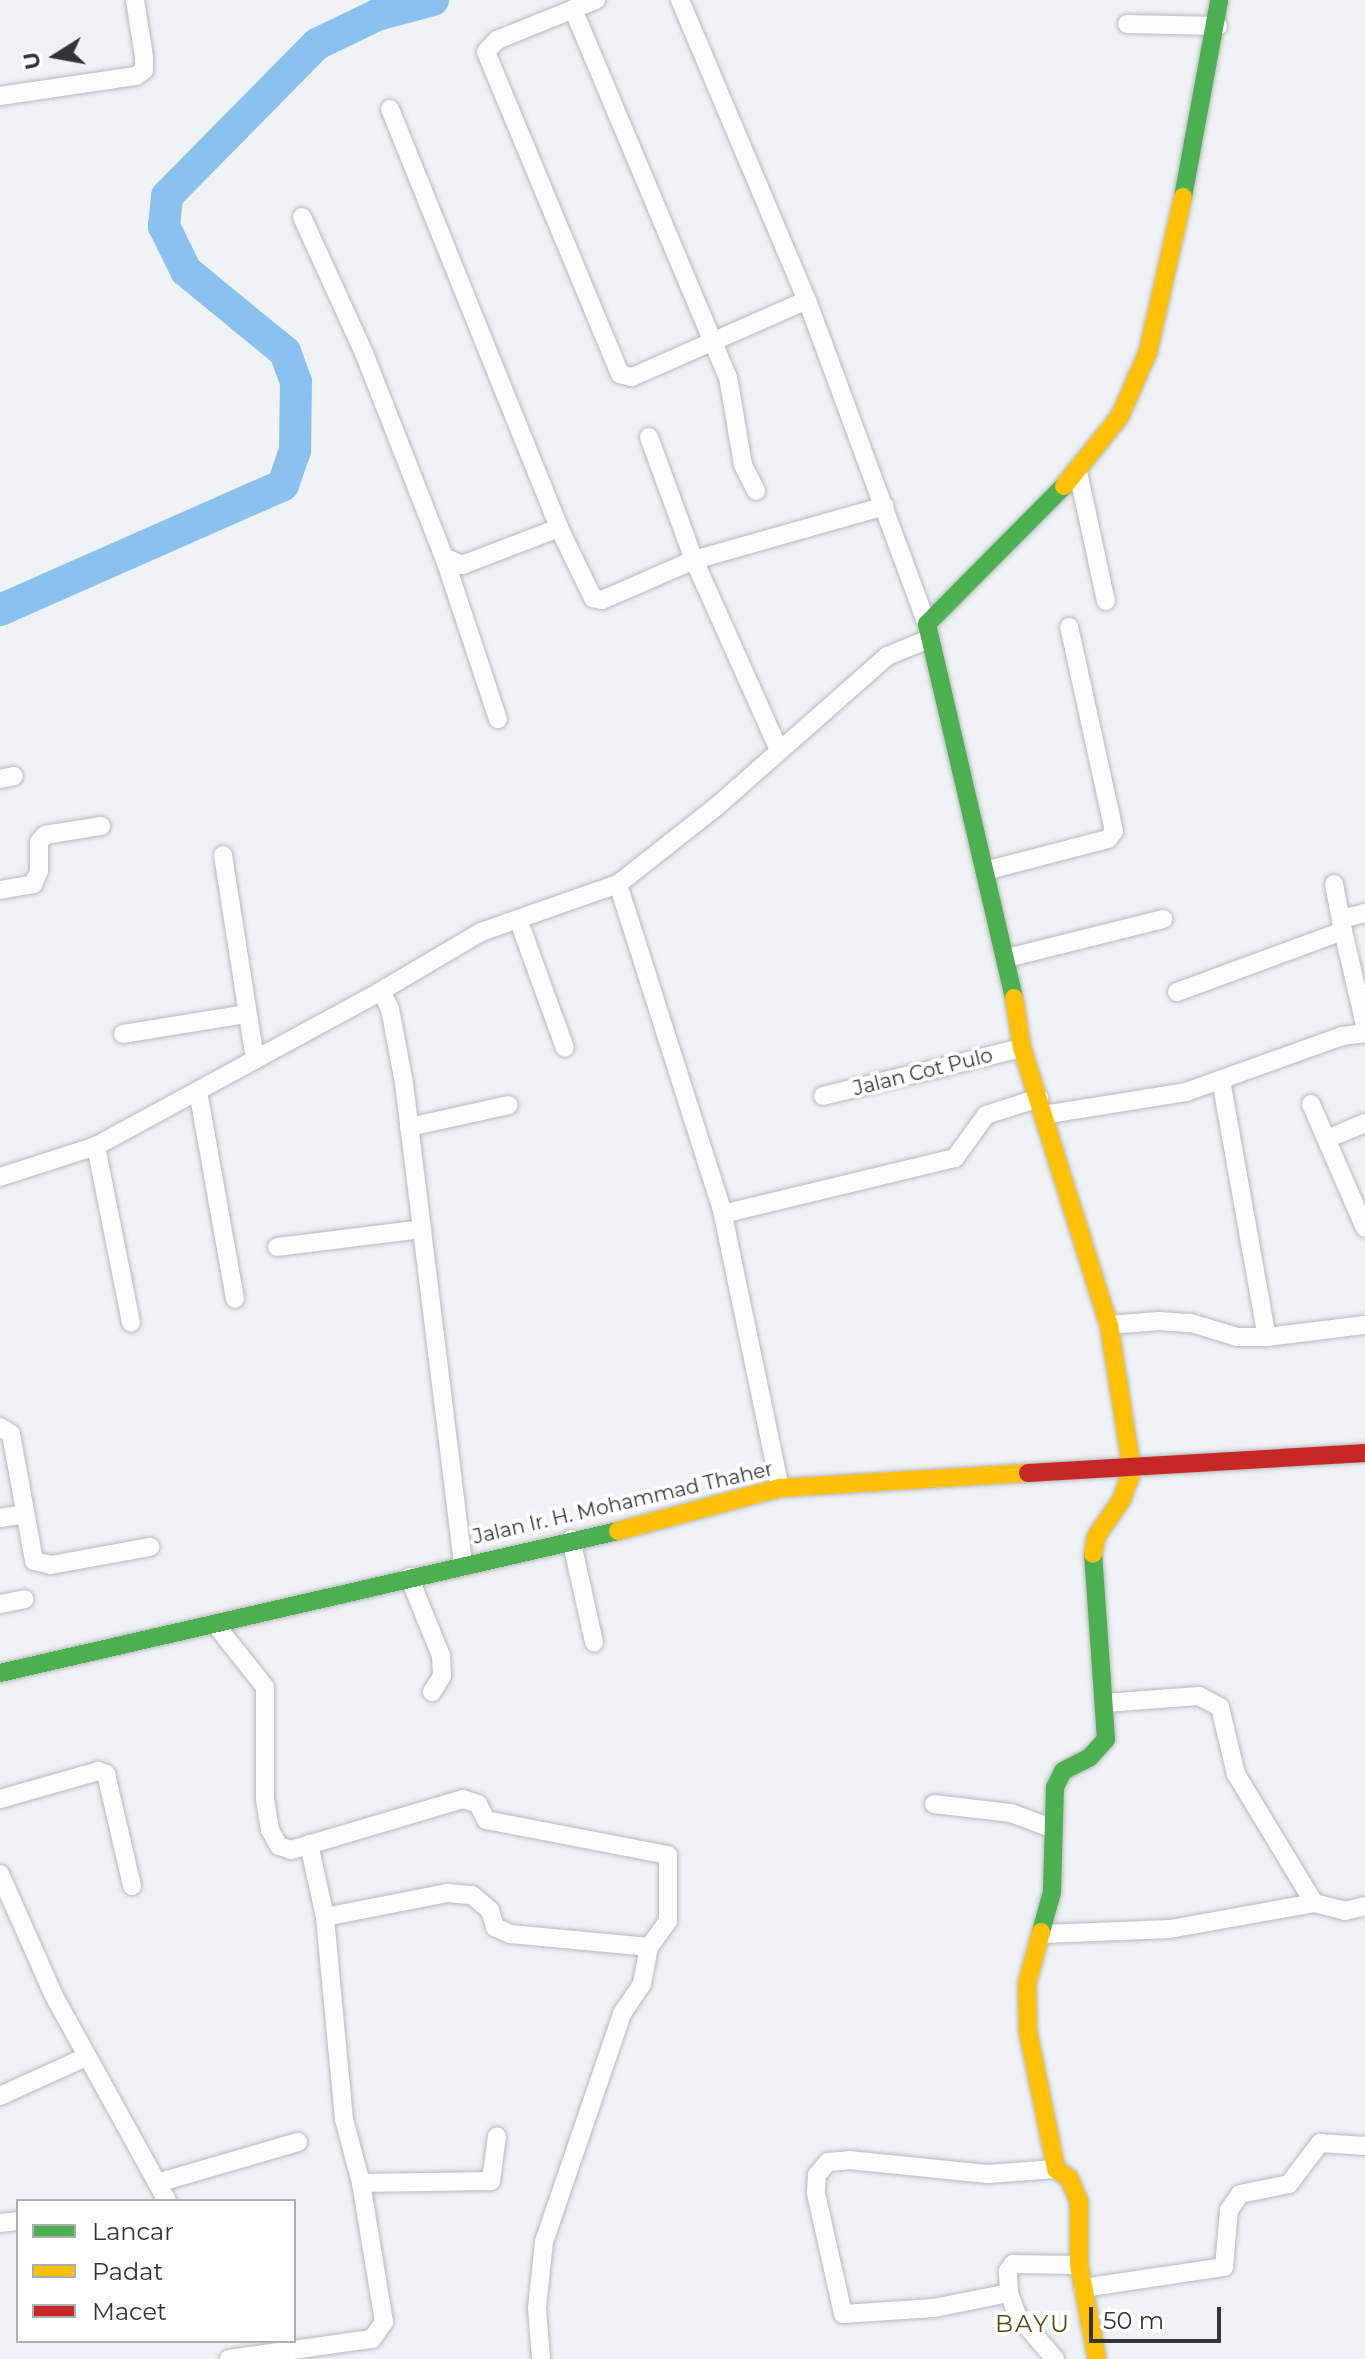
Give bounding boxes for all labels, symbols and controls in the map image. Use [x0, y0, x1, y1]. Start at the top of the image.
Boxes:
north arrow [16, 16, 96, 96]
text: U [17, 50, 47, 72]
street label: Jalan Cot Pulo [851, 1043, 995, 1101]
street label: Jalan Ir. H. Mohammad Thaher [471, 1457, 775, 1549]
legend [16, 2199, 296, 2343]
text: Lancar [92, 2217, 174, 2246]
text: Padat [92, 2257, 163, 2286]
scale bar [1093, 2291, 1225, 2341]
text: Macet [92, 2297, 167, 2326]
text: 50 m [1103, 2306, 1164, 2335]
district label: BAYU [995, 2310, 1071, 2338]

